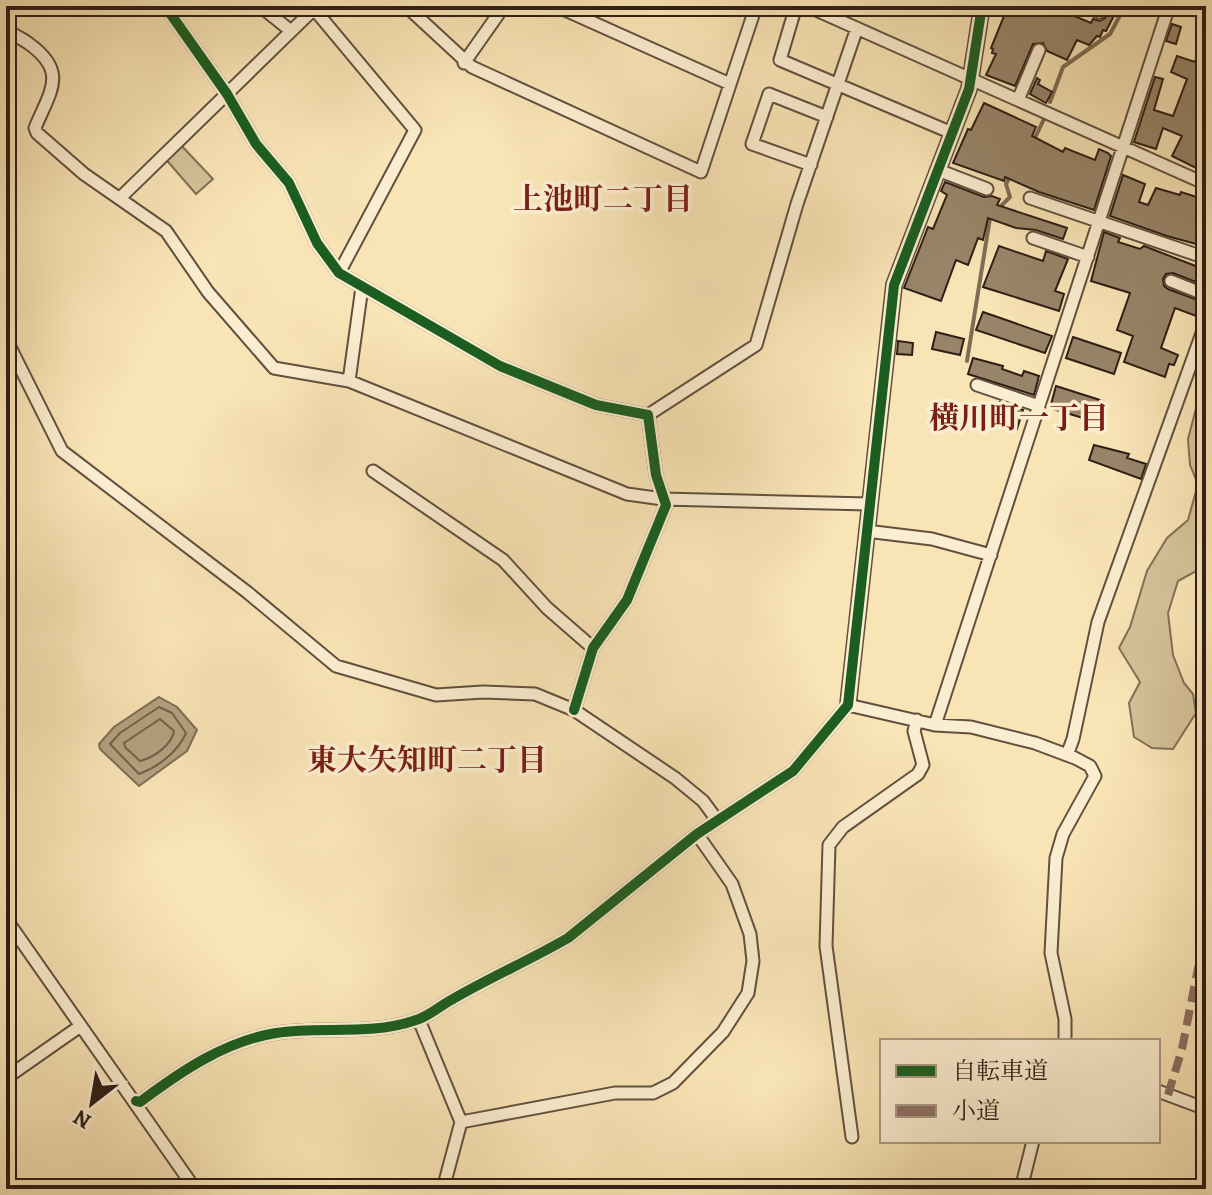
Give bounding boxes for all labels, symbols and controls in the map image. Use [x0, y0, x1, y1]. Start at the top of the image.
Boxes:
district label: 上池町二丁目 [513, 179, 693, 219]
district label: 横川町一丁目 [929, 398, 1109, 438]
district label: 東大矢知町二丁目 [307, 740, 547, 780]
legend [880, 1039, 1160, 1143]
text: 自転車道 [952, 1055, 1048, 1087]
north arrow [52, 1063, 132, 1143]
text: 小道 [952, 1095, 1000, 1127]
text: N [68, 1102, 97, 1136]

